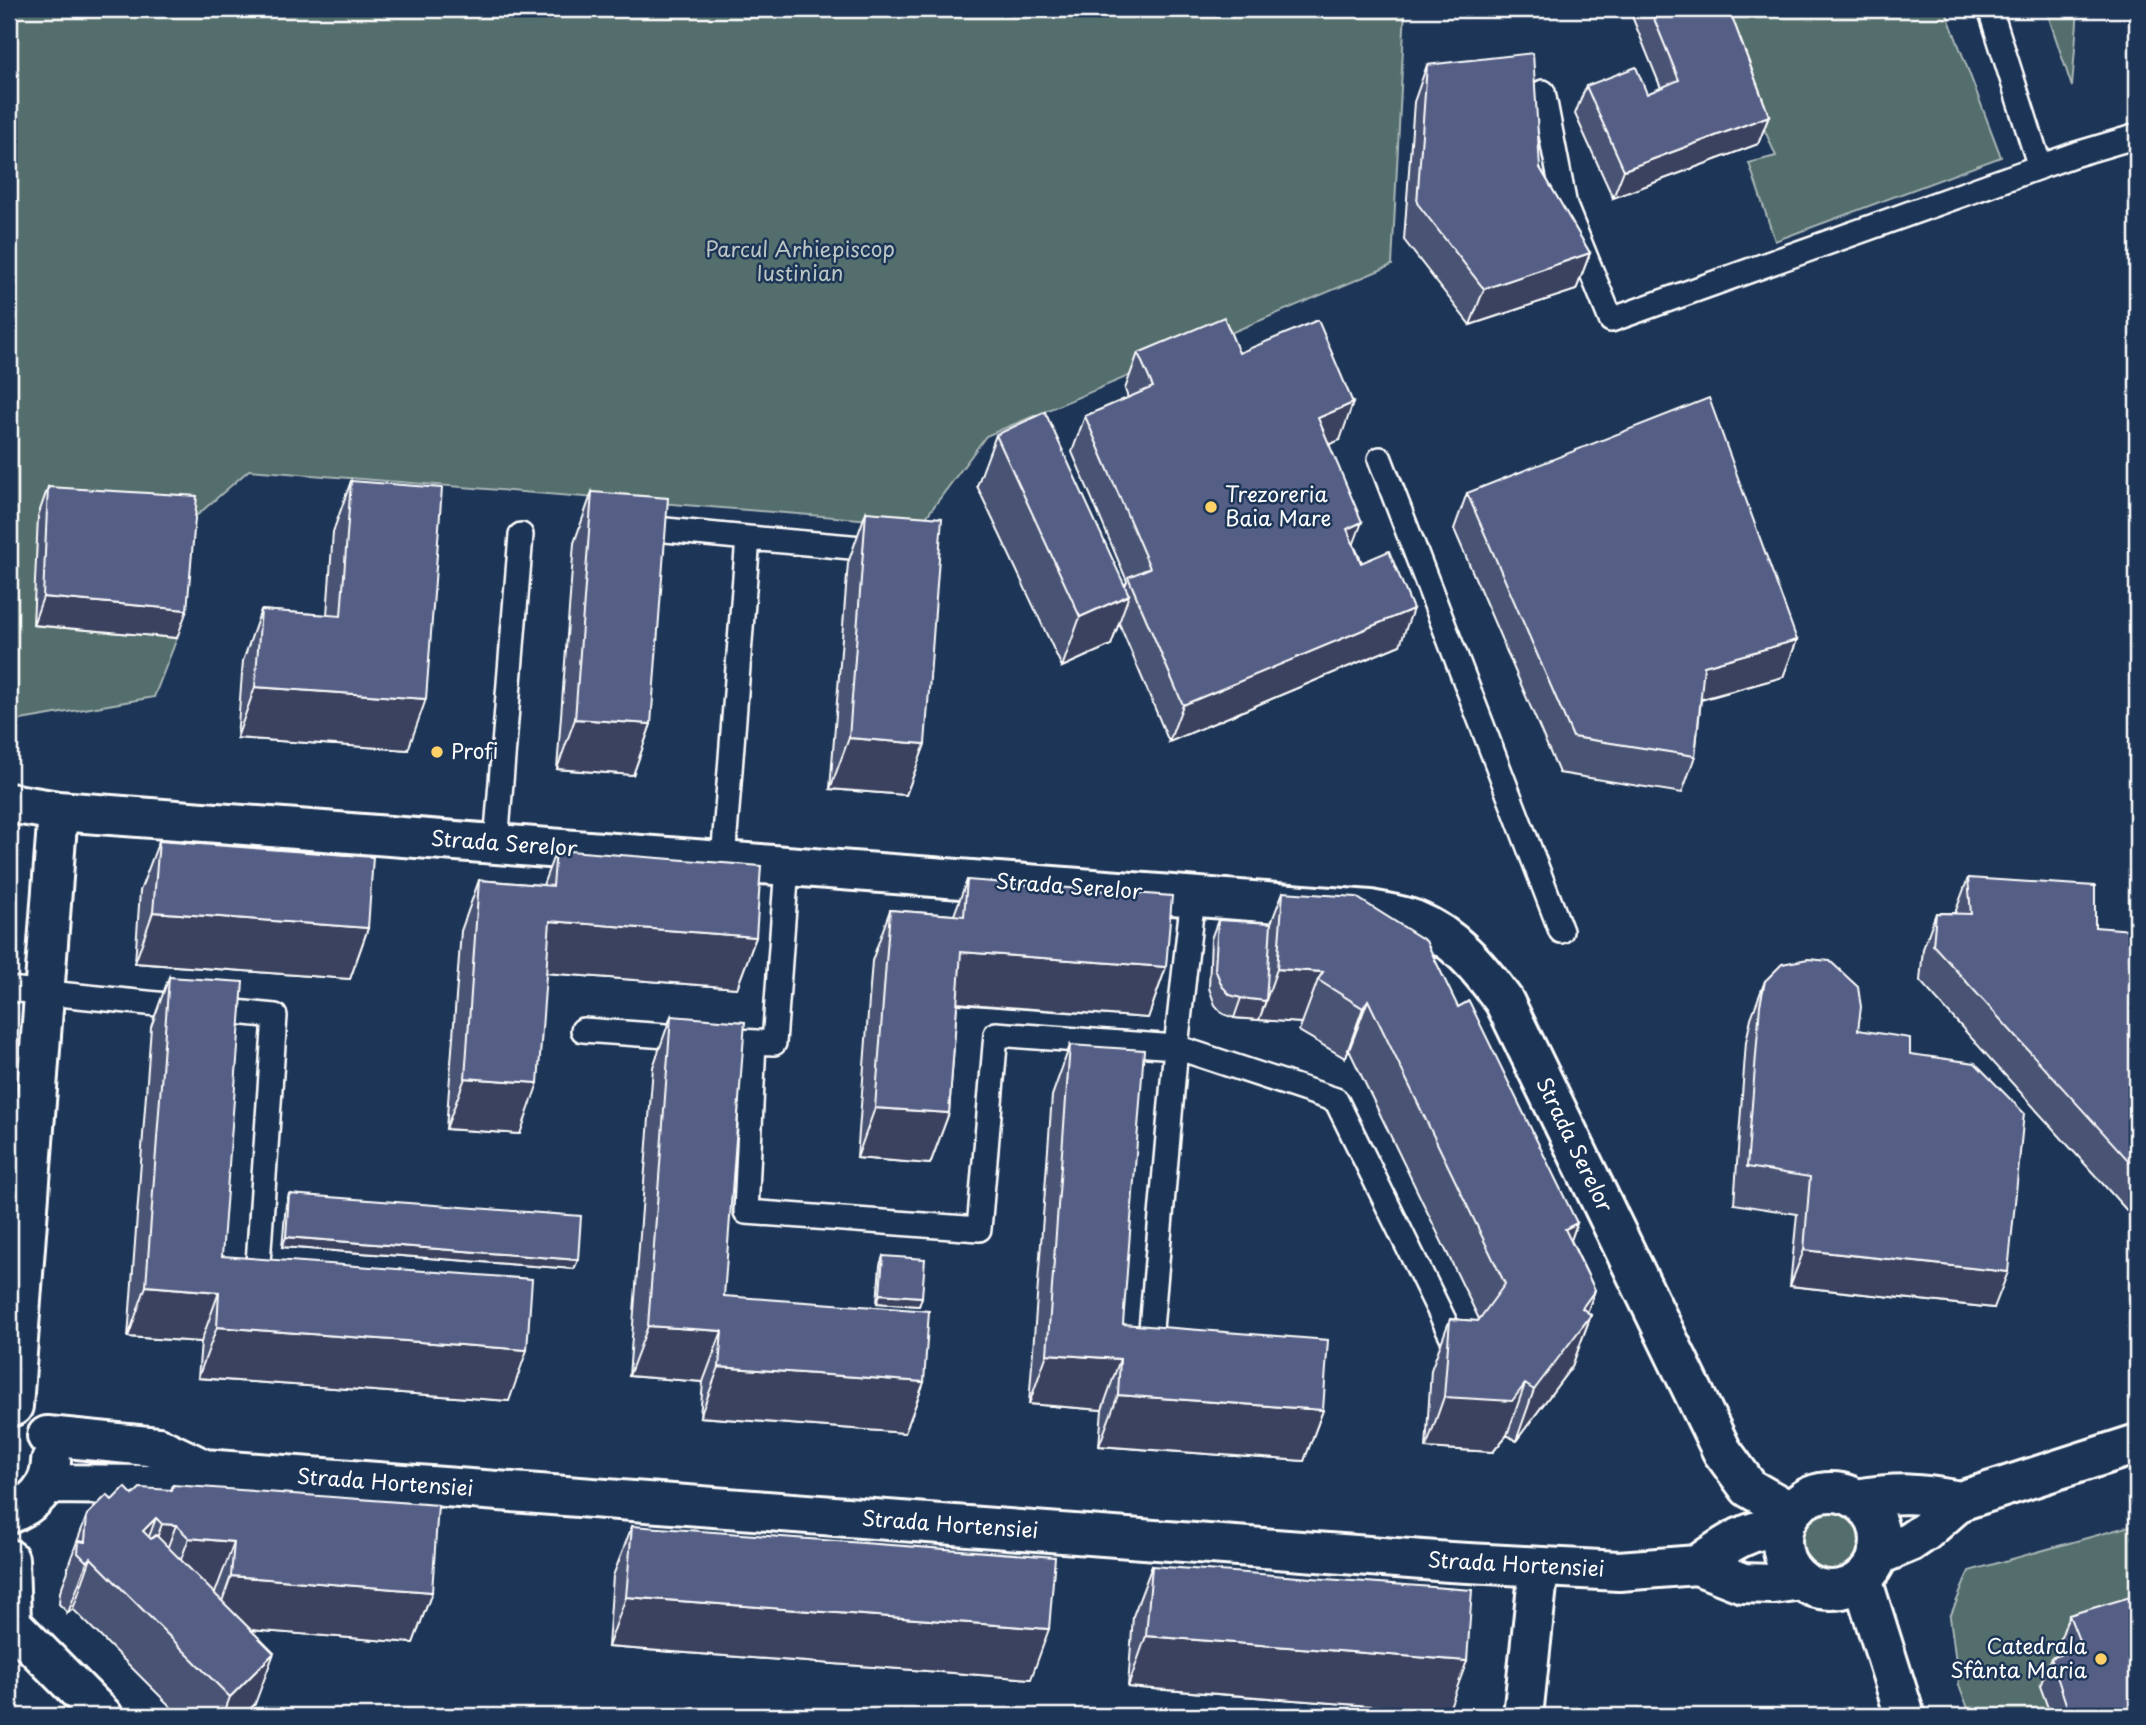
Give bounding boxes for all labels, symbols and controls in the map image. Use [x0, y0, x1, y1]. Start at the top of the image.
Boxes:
park label: Parcul Arhiepiscop Iustinian [705, 232, 895, 288]
place label: Trezoreria Baia Mare [1225, 477, 1331, 533]
marker: Trezoreria Baia Mare [1203, 499, 1219, 515]
place label: Profi [451, 734, 498, 766]
marker: Profi [429, 744, 445, 760]
street label: Strada Serelor [430, 821, 579, 863]
street label: Strada Serelor [995, 864, 1144, 906]
street label: Strada Serelor [1529, 1071, 1623, 1218]
street label: Strada Hortensiei [296, 1459, 475, 1503]
street label: Strada Hortensiei [861, 1501, 1040, 1545]
street label: Strada Hortensiei [1427, 1542, 1605, 1584]
place label: Catedrala Sfânta Maria [1950, 1629, 2088, 1685]
marker: Catedrala Sfânta Maria [2093, 1651, 2109, 1667]

